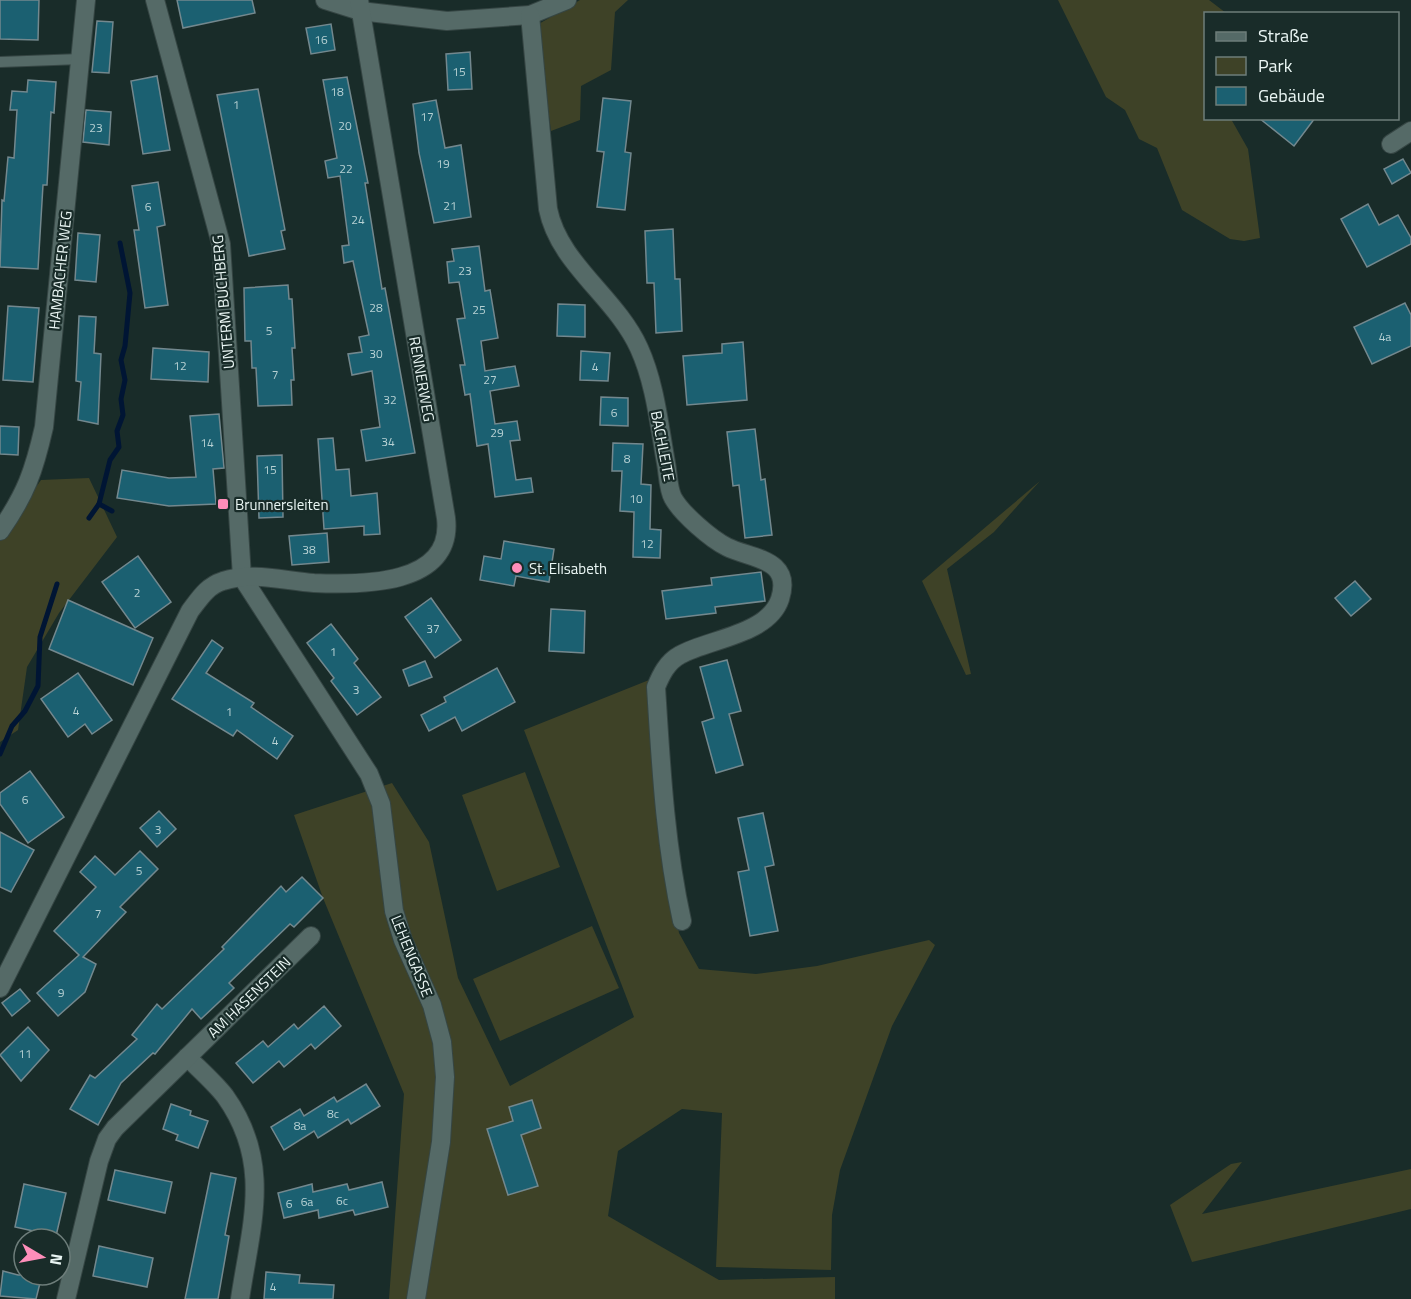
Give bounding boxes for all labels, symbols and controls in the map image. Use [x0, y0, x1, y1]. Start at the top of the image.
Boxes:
legend [1204, 12, 1399, 120]
text: Straße [1258, 22, 1309, 49]
house number: 16 [314, 30, 328, 49]
text: Park [1258, 52, 1293, 79]
house number: 15 [452, 62, 466, 81]
house number: 18 [330, 82, 344, 101]
text: Gebäude [1258, 82, 1325, 109]
house number: 1 [233, 95, 239, 114]
house number: 17 [420, 107, 434, 126]
house number: 20 [338, 116, 352, 135]
house number: 23 [89, 118, 103, 137]
house number: 19 [436, 154, 450, 173]
house number: 22 [339, 159, 353, 178]
house number: 21 [443, 196, 457, 215]
house number: 6 [145, 197, 152, 216]
street label: HAMBACHER WEG [42, 209, 78, 331]
house number: 24 [351, 210, 365, 229]
street label: UNTERM BUCHBERG [206, 234, 240, 370]
house number: 23 [458, 261, 472, 280]
house number: 28 [369, 298, 383, 317]
house number: 25 [472, 300, 486, 319]
house number: 5 [266, 321, 273, 340]
house number: 4a [1379, 327, 1391, 346]
street label: RENNERWEG [403, 335, 441, 423]
house number: 30 [369, 344, 383, 363]
house number: 12 [173, 356, 187, 375]
house number: 4 [592, 357, 599, 376]
house number: 7 [272, 365, 278, 384]
house number: 27 [483, 370, 497, 389]
house number: 32 [383, 390, 397, 409]
house number: 6 [611, 403, 618, 422]
street label: BACHLEITE [645, 409, 681, 483]
house number: 29 [490, 423, 504, 442]
house number: 34 [381, 432, 395, 451]
house number: 14 [200, 433, 214, 452]
house number: 8 [624, 449, 631, 468]
house number: 15 [263, 460, 277, 479]
house number: 10 [629, 489, 643, 508]
place label: Brunnersleiten [235, 493, 328, 516]
marker: Brunnersleiten [216, 497, 230, 511]
house number: 12 [640, 534, 654, 553]
house number: 38 [302, 540, 316, 559]
place label: St. Elisabeth [529, 557, 607, 580]
marker: St. Elisabeth [510, 561, 524, 575]
house number: 2 [134, 583, 140, 602]
house number: 37 [426, 619, 440, 638]
house number: 1 [330, 642, 336, 661]
house number: 3 [353, 680, 359, 699]
house number: 4 [73, 701, 80, 720]
house number: 1 [226, 702, 232, 721]
house number: 4 [272, 731, 279, 750]
house number: 6 [22, 790, 29, 809]
house number: 3 [155, 820, 161, 839]
house number: 5 [136, 861, 143, 880]
house number: 7 [95, 904, 101, 923]
street label: LEHENGASSE [385, 912, 439, 1000]
street label: AM HASENSTEIN [202, 951, 296, 1043]
house number: 9 [58, 983, 65, 1002]
house number: 11 [18, 1044, 32, 1063]
house number: 8c [327, 1104, 339, 1123]
house number: 8a [294, 1116, 306, 1135]
house number: 6c [336, 1191, 348, 1210]
house number: 6a [301, 1192, 313, 1211]
house number: 6 [286, 1194, 293, 1213]
north arrow [12, 1227, 72, 1287]
text: N [44, 1252, 70, 1267]
house number: 4 [270, 1277, 277, 1296]

